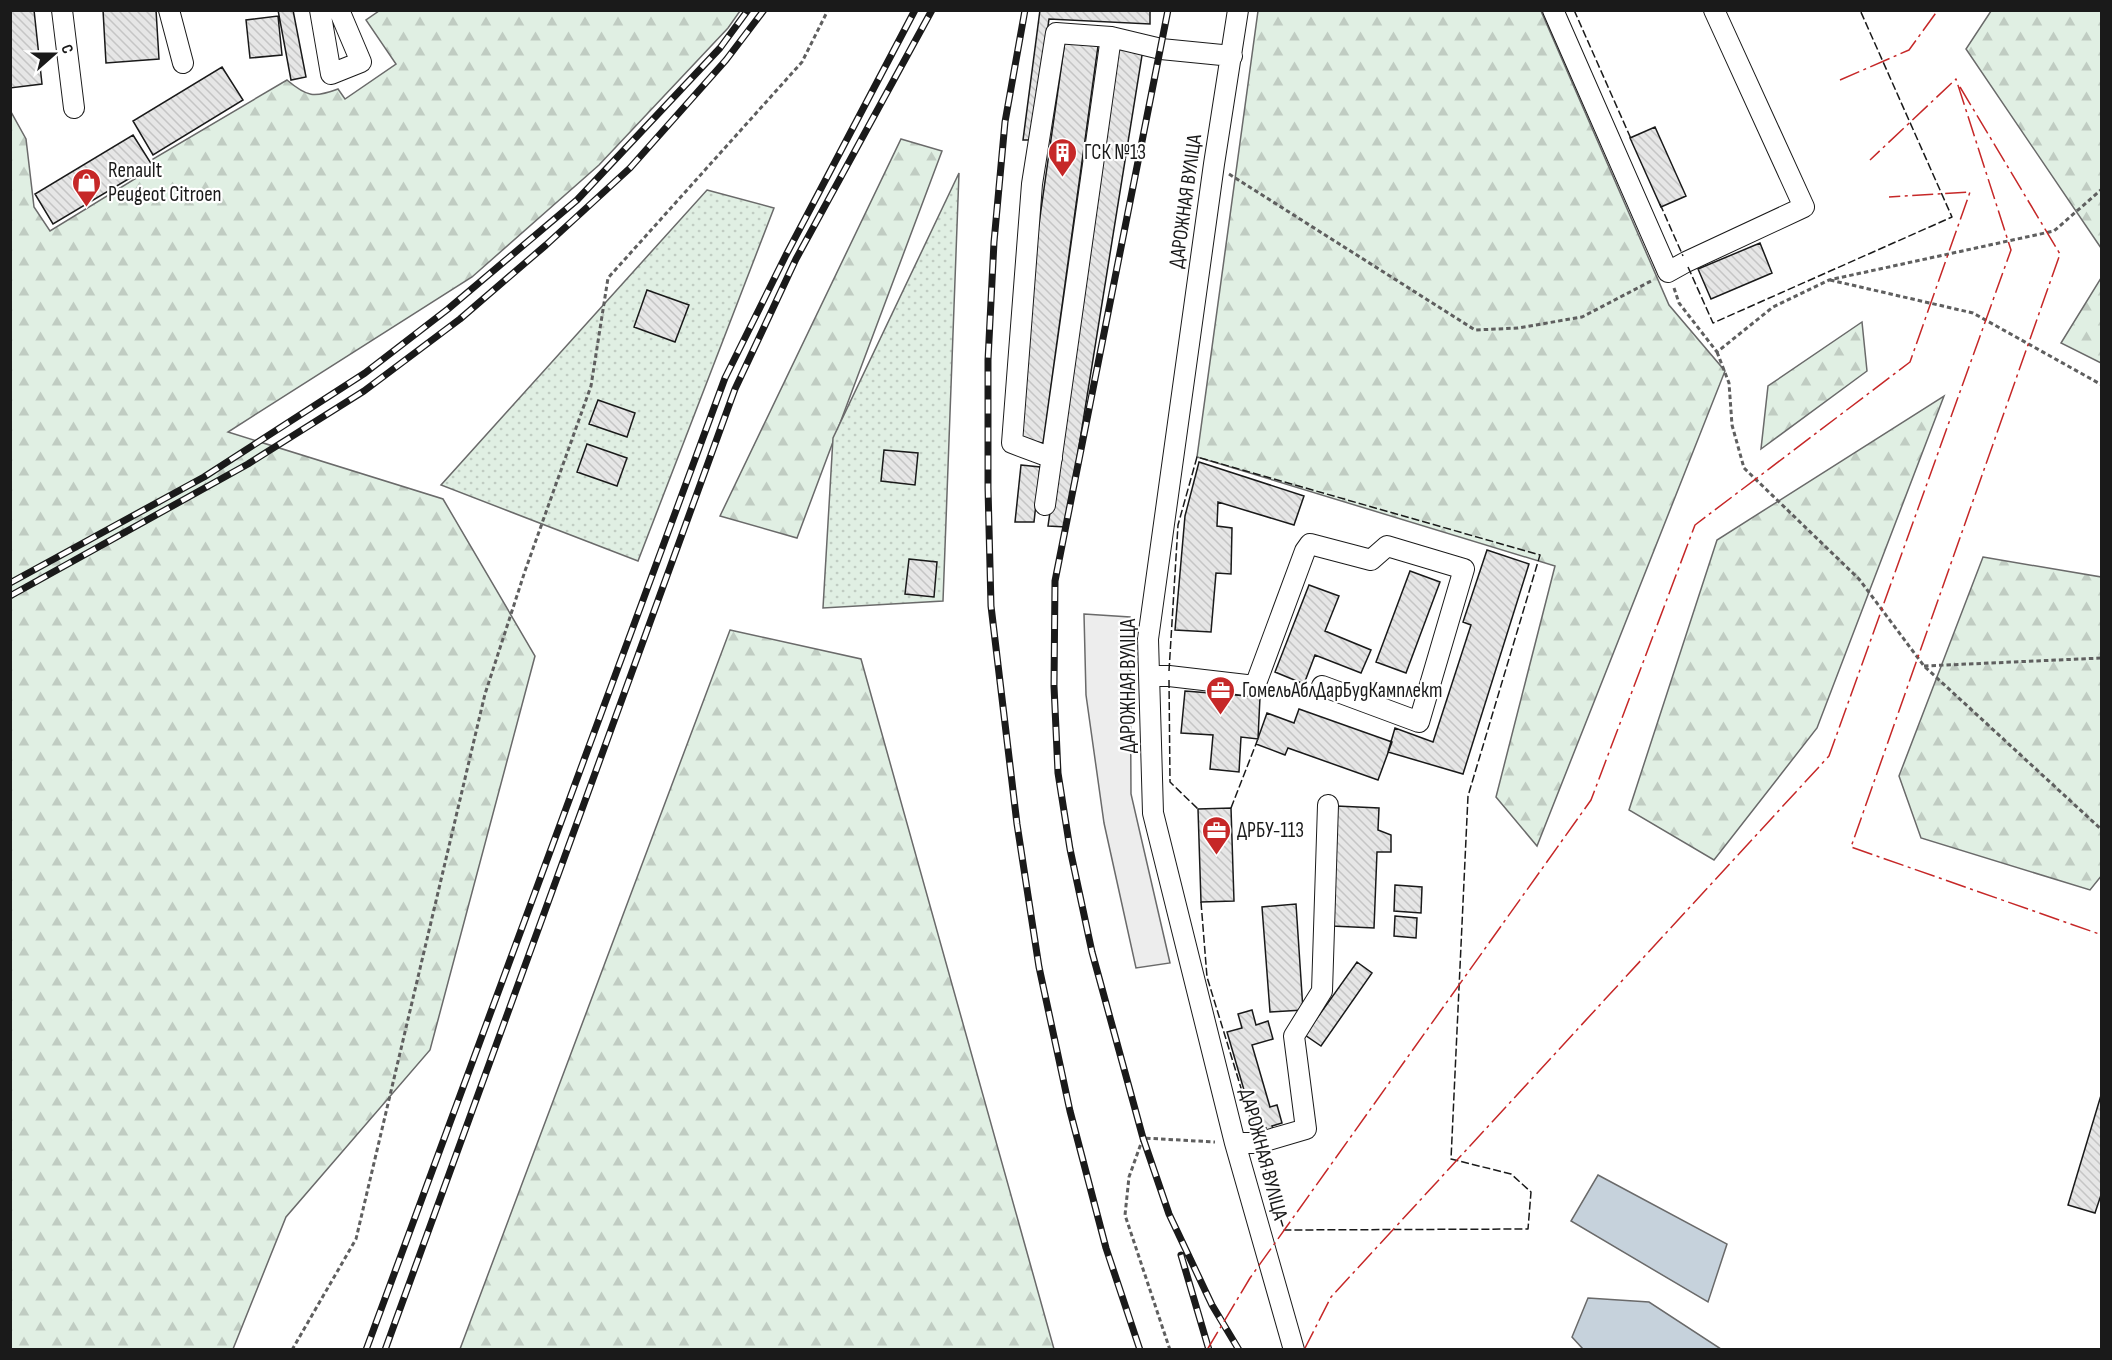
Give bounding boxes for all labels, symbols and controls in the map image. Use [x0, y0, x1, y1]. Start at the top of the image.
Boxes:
north arrow [24, 24, 84, 84]
text: С [56, 42, 77, 56]
street label: ДАРОЖНАЯ ВУЛІЦА [1164, 132, 1207, 270]
building icon: ГСК №13 [1047, 136, 1079, 178]
place label: ГСК №13 [1084, 140, 1146, 165]
place label: Renault Peugeot Citroen [108, 158, 222, 207]
shop icon: Renault Peugeot Citroen [71, 166, 103, 208]
street label: ДАРОЖНАЯ ВУЛІЦА [1116, 618, 1141, 753]
office icon: ГомельАблДарБудКамплект [1205, 674, 1237, 716]
place label: ГомельАблДарБудКамплект [1242, 678, 1442, 703]
office icon: ДРБУ-113 [1200, 814, 1232, 856]
place label: ДРБУ-113 [1237, 818, 1304, 843]
street label: ДАРОЖНАЯ ВУЛІЦА [1234, 1086, 1293, 1223]

